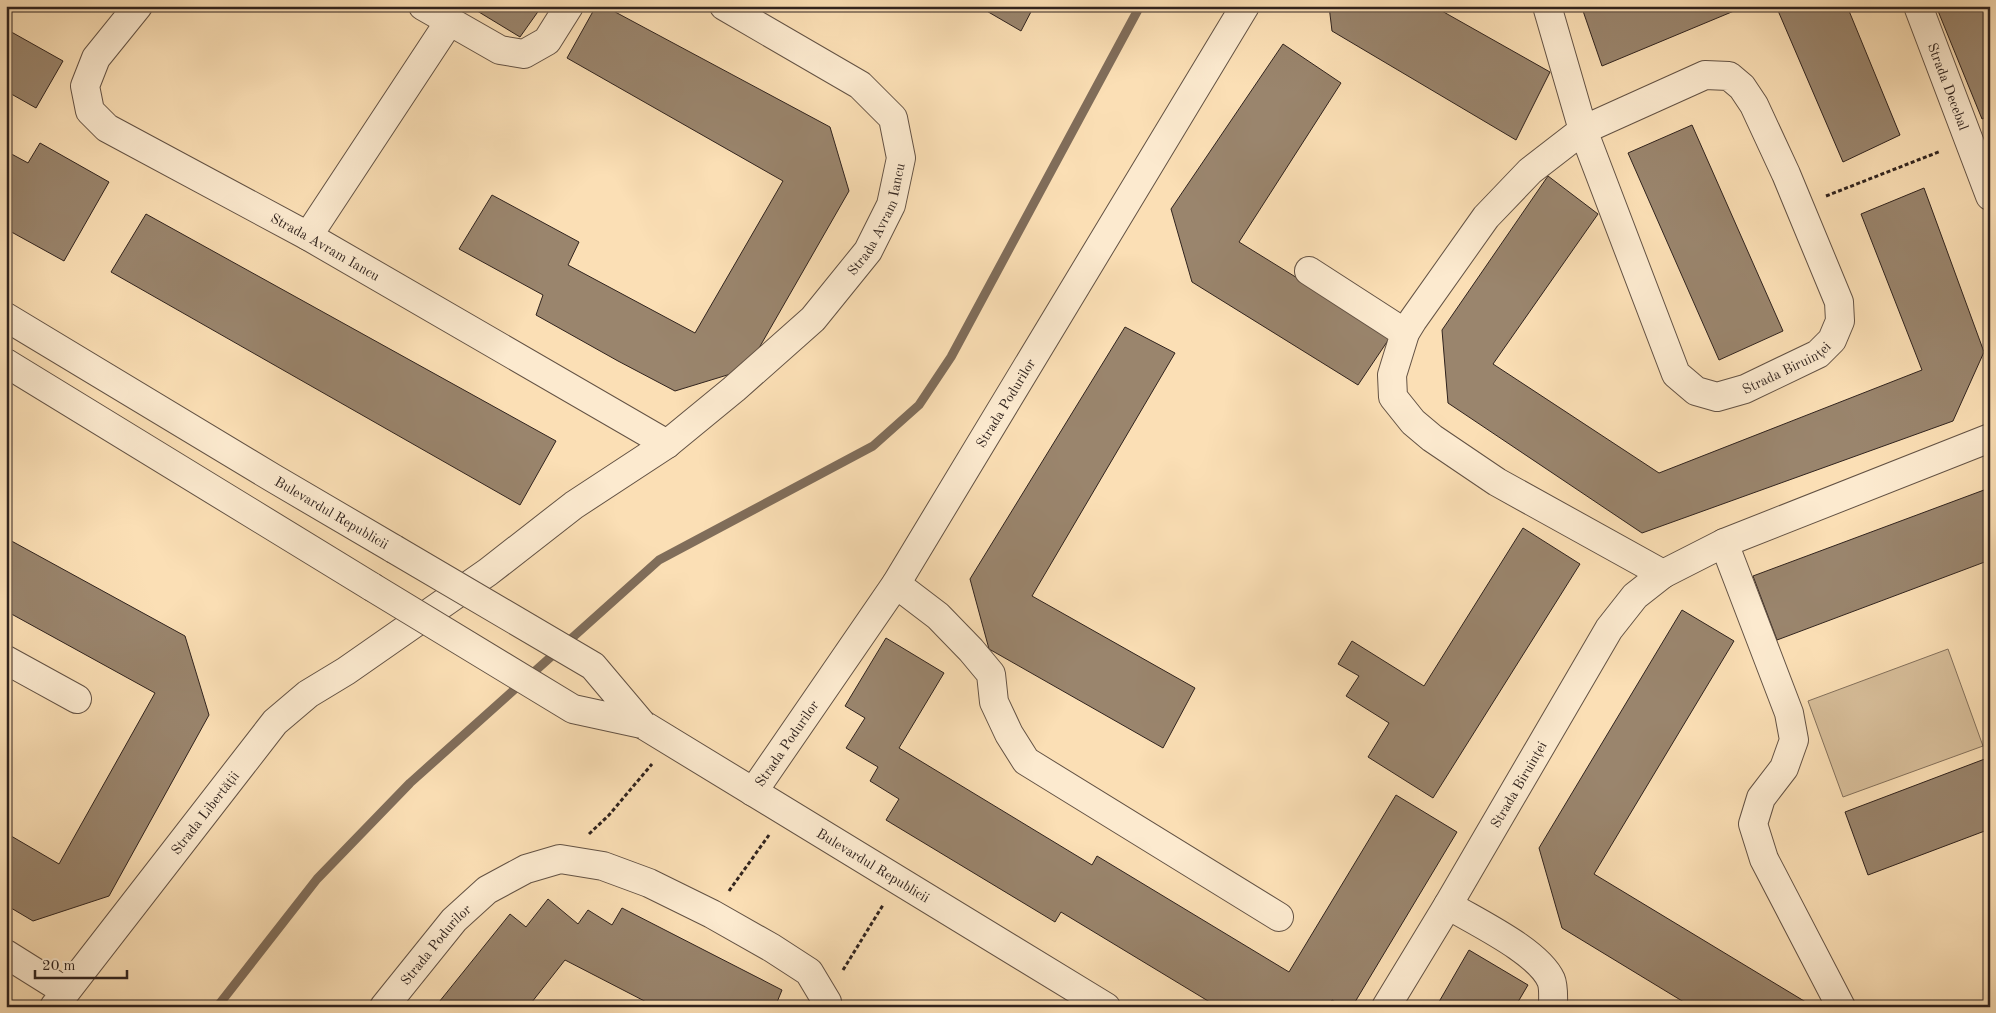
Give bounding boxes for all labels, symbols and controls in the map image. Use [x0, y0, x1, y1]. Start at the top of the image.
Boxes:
street label: Strada Decebal [1925, 41, 1971, 133]
street label: Strada Avram Iancu [845, 161, 908, 278]
street label: Strada Avram Iancu [268, 211, 382, 284]
street label: Strada Biruinței [1740, 339, 1834, 397]
street label: Strada Podurilor [974, 356, 1038, 450]
street label: Bulevardul Republicii [272, 475, 391, 552]
street label: Strada Podurilor [753, 698, 822, 790]
street label: Strada Biruinței [1489, 739, 1550, 831]
street label: Strada Libertății [169, 769, 242, 858]
street label: Bulevardul Republicii [814, 826, 932, 906]
street label: Strada Podurilor [398, 902, 474, 988]
scale bar [35, 948, 128, 980]
text: 20 m [42, 959, 76, 974]

